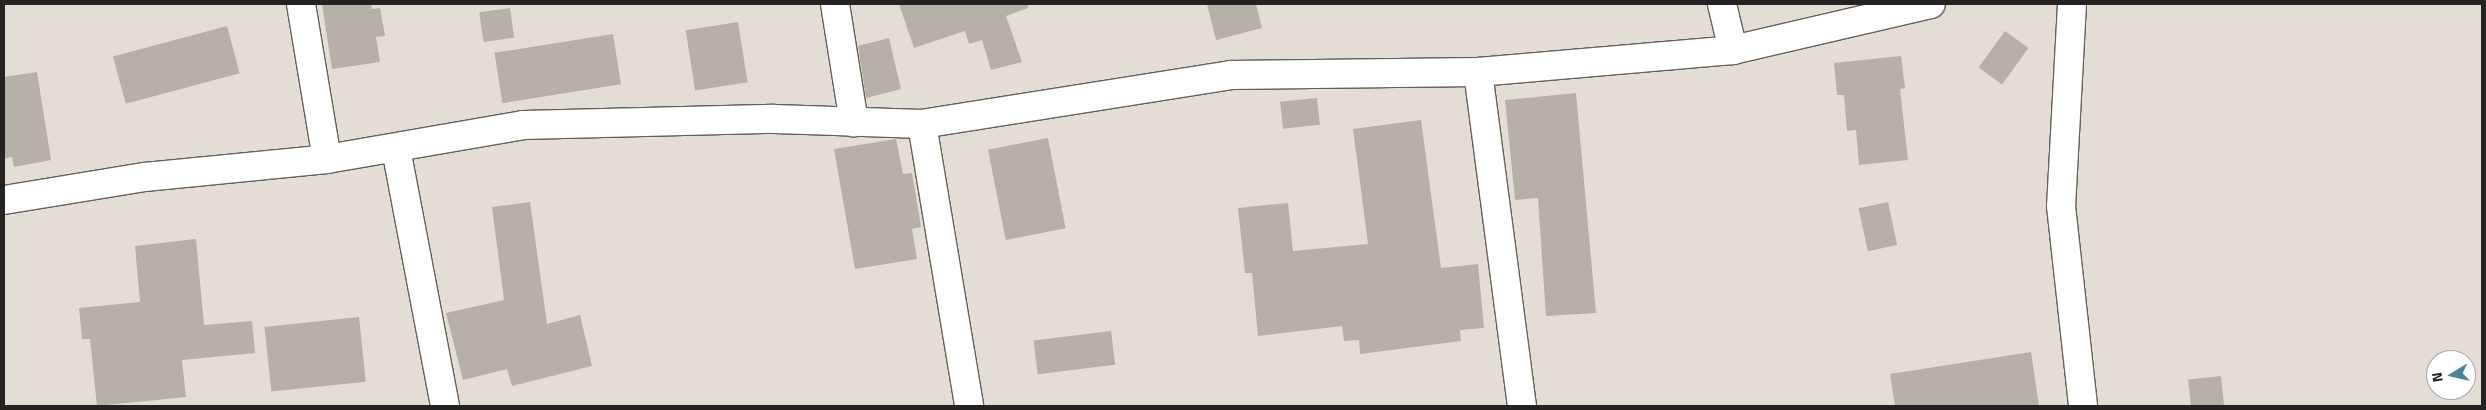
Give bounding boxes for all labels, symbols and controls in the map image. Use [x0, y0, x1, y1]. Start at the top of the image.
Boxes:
north arrow [2426, 350, 2476, 400]
text: N [2426, 371, 2448, 384]

